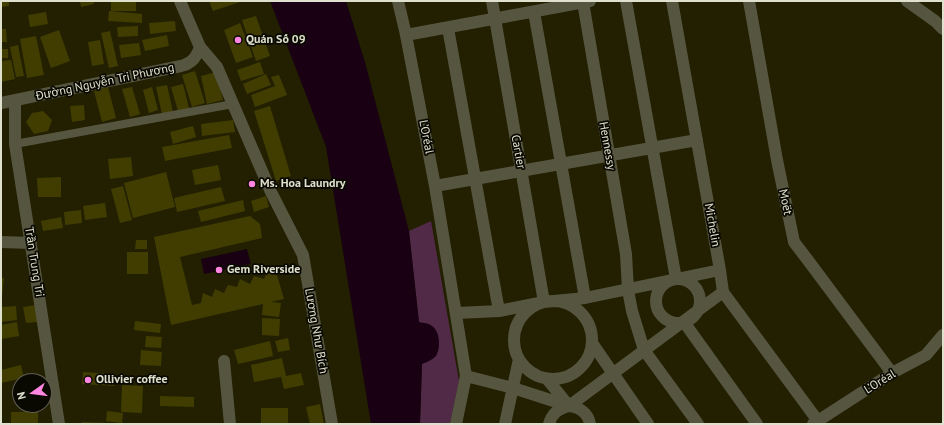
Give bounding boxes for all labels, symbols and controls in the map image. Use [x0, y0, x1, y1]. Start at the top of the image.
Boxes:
place label: Quán Số 09 [246, 33, 305, 47]
marker: Quán Số 09 [233, 35, 243, 45]
street label: Đường Nguyễn Tri Phương [34, 60, 176, 104]
street label: L’Oréal [416, 119, 436, 155]
street label: Hennessy [596, 121, 618, 171]
street label: Cartier [508, 134, 528, 170]
place label: Ms. Hoa Laundry [260, 177, 345, 191]
marker: Ms. Hoa Laundry [247, 179, 257, 189]
street label: Moët [775, 188, 795, 216]
street label: Michelin [701, 202, 723, 248]
street label: Trần Trung Tri [21, 226, 47, 298]
place label: Gem Riverside [227, 263, 300, 277]
marker: Gem Riverside [214, 265, 224, 275]
street label: Lương Như Bích [301, 287, 331, 375]
street label: L’Oréal [862, 367, 898, 397]
north arrow [12, 373, 52, 413]
place label: Ollivier coffee [96, 373, 168, 387]
marker: Ollivier coffee [83, 375, 93, 385]
text: N [14, 390, 29, 401]

